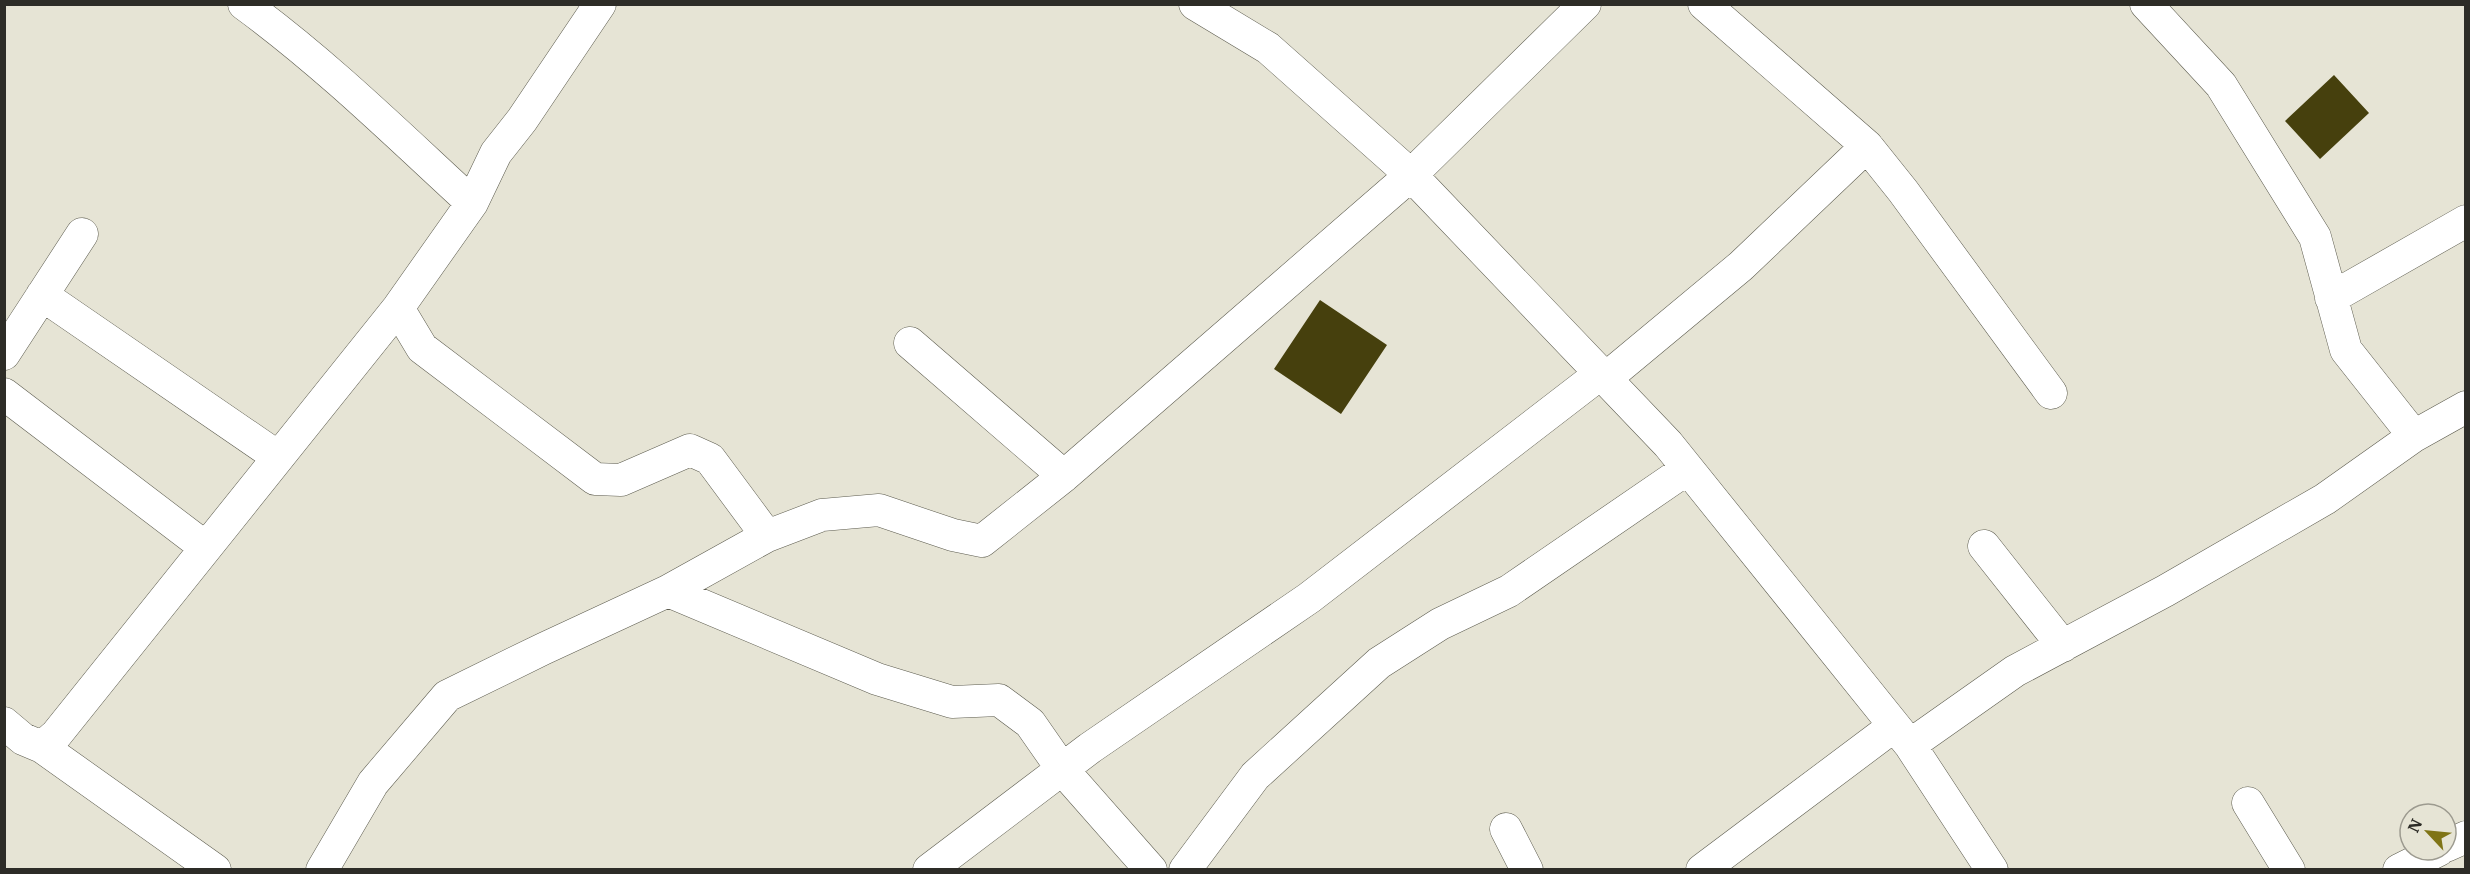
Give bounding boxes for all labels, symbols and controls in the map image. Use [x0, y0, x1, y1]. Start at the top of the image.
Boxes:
north arrow [2398, 802, 2458, 862]
text: N [2403, 815, 2426, 835]

